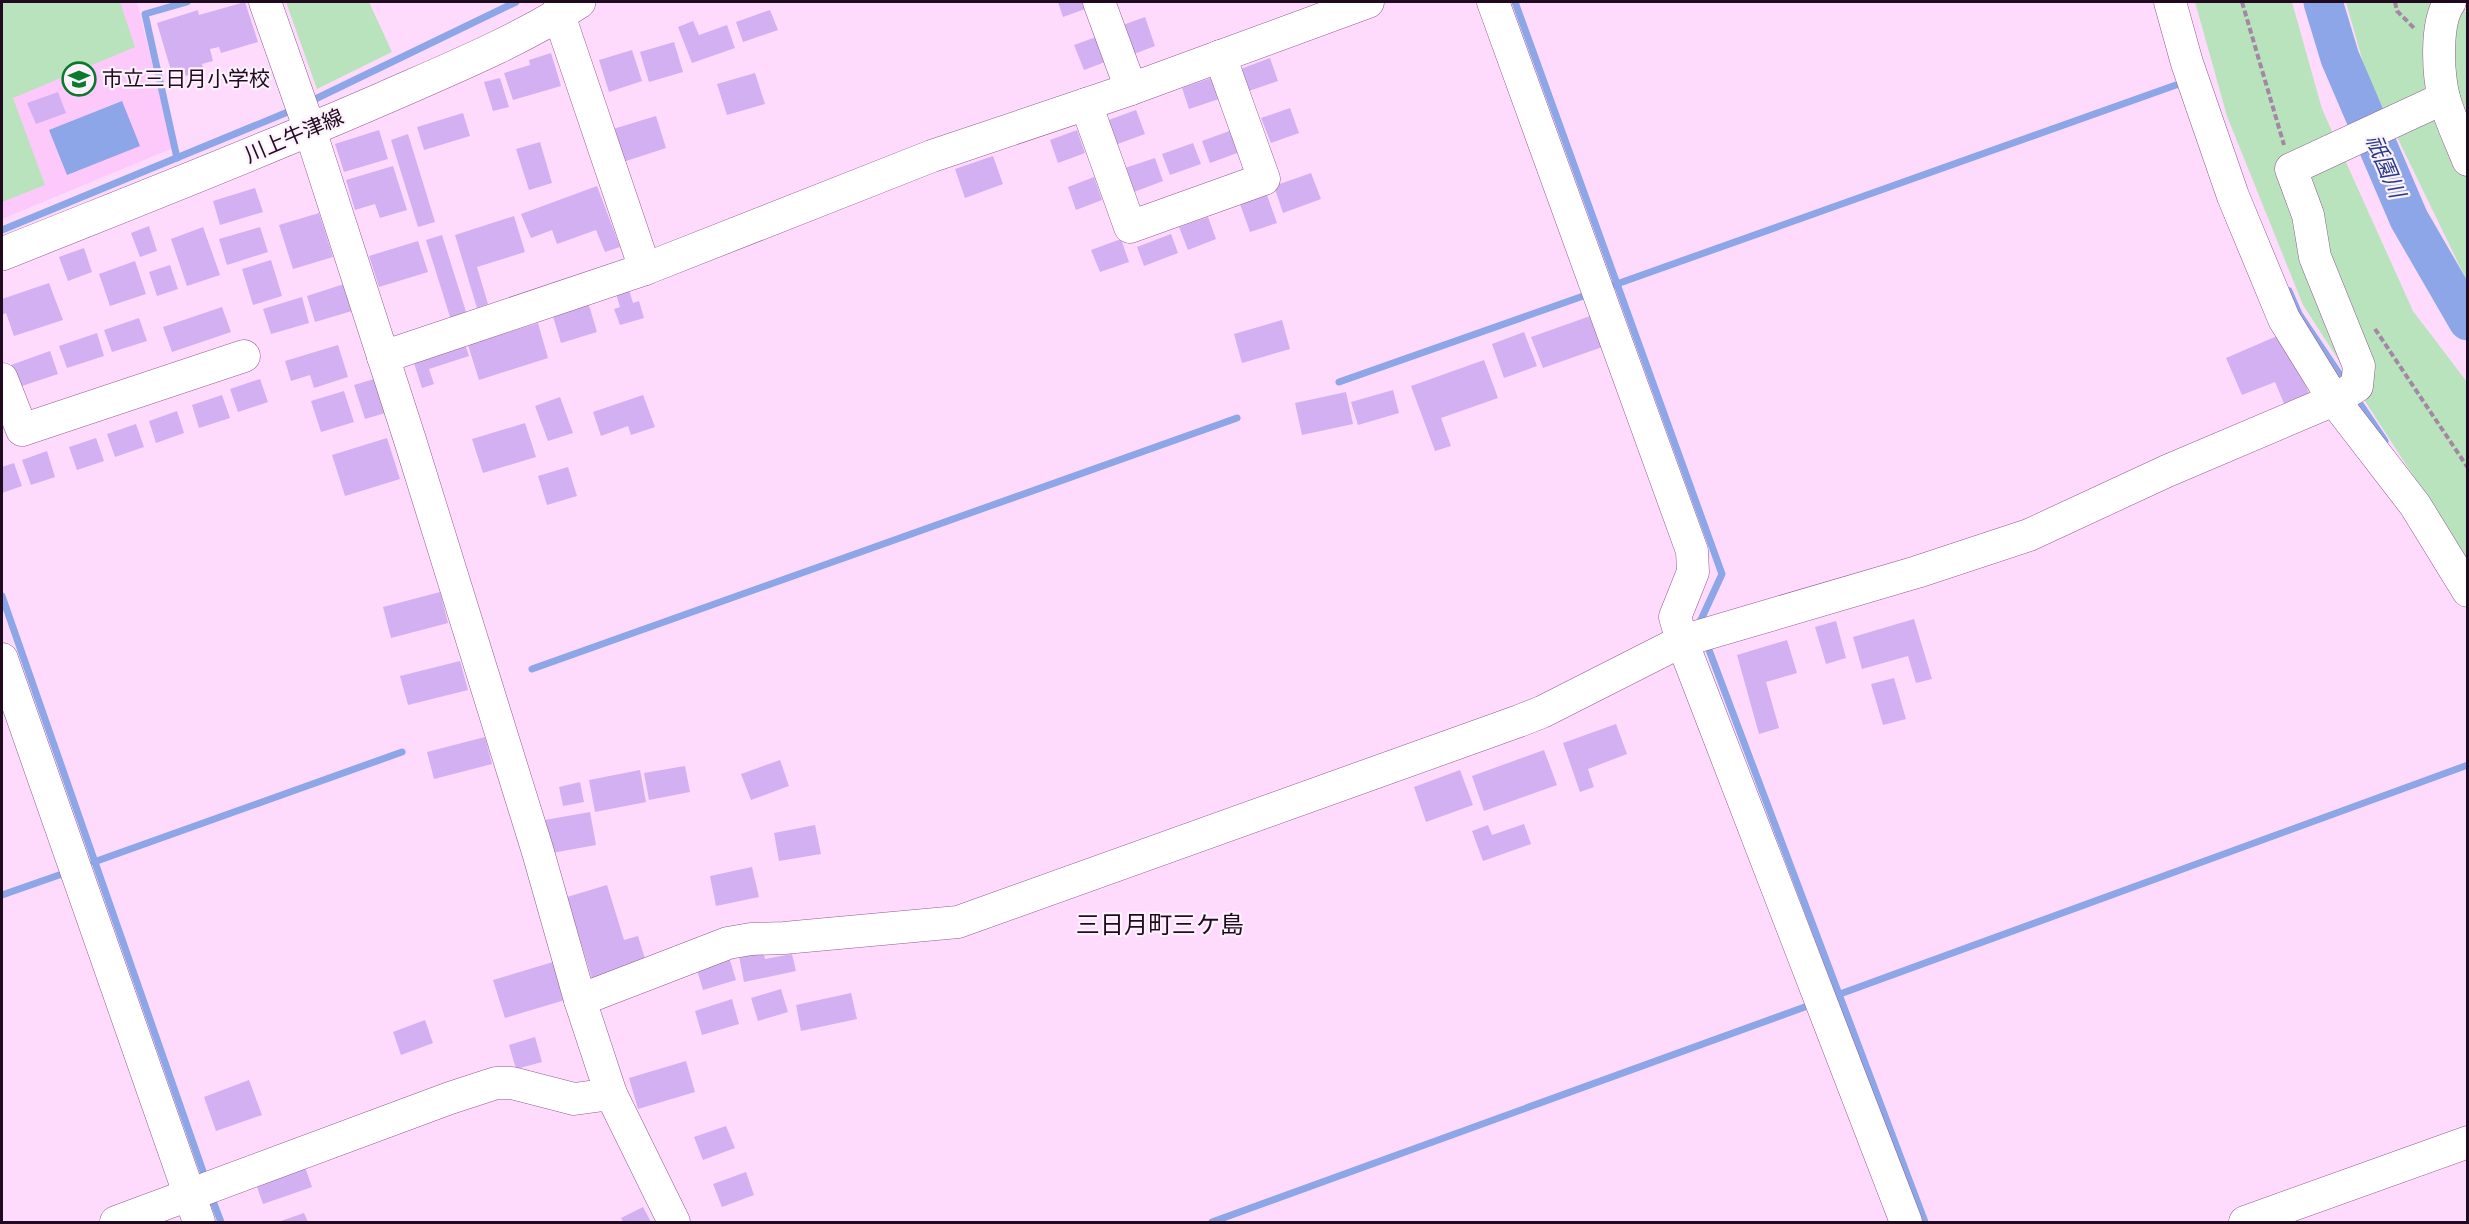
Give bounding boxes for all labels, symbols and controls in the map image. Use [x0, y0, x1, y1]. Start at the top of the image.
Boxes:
school or university icon: 市立三日月小学校 [61, 61, 97, 97]
place label: 市立三日月小学校 [102, 67, 270, 91]
street label: 川上牛津線 [241, 104, 347, 168]
water label: 祇園川 [2361, 131, 2411, 203]
district label: 三日月町三ケ島 [1076, 911, 1244, 939]

